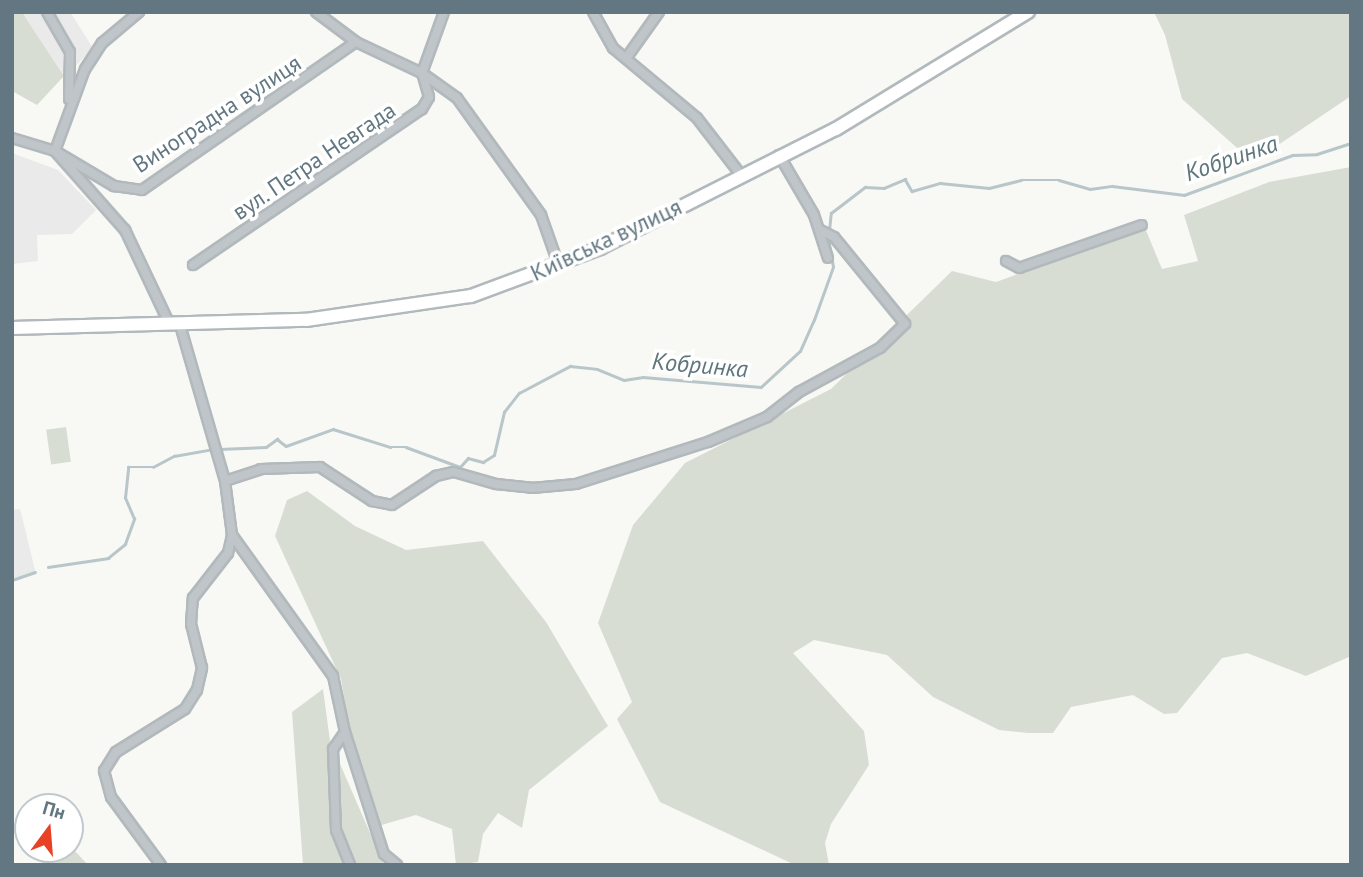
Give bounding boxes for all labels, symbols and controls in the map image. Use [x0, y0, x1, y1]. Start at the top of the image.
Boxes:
street label: Виноградна вулиця [128, 49, 306, 179]
street label: вул. Петра Невгада [226, 96, 402, 226]
water label: Кобринка [1181, 129, 1281, 187]
street label: Київська вулиця [526, 193, 686, 287]
water label: Кобринка [651, 346, 749, 384]
north arrow [14, 793, 84, 863]
text: Пн [40, 795, 68, 824]

